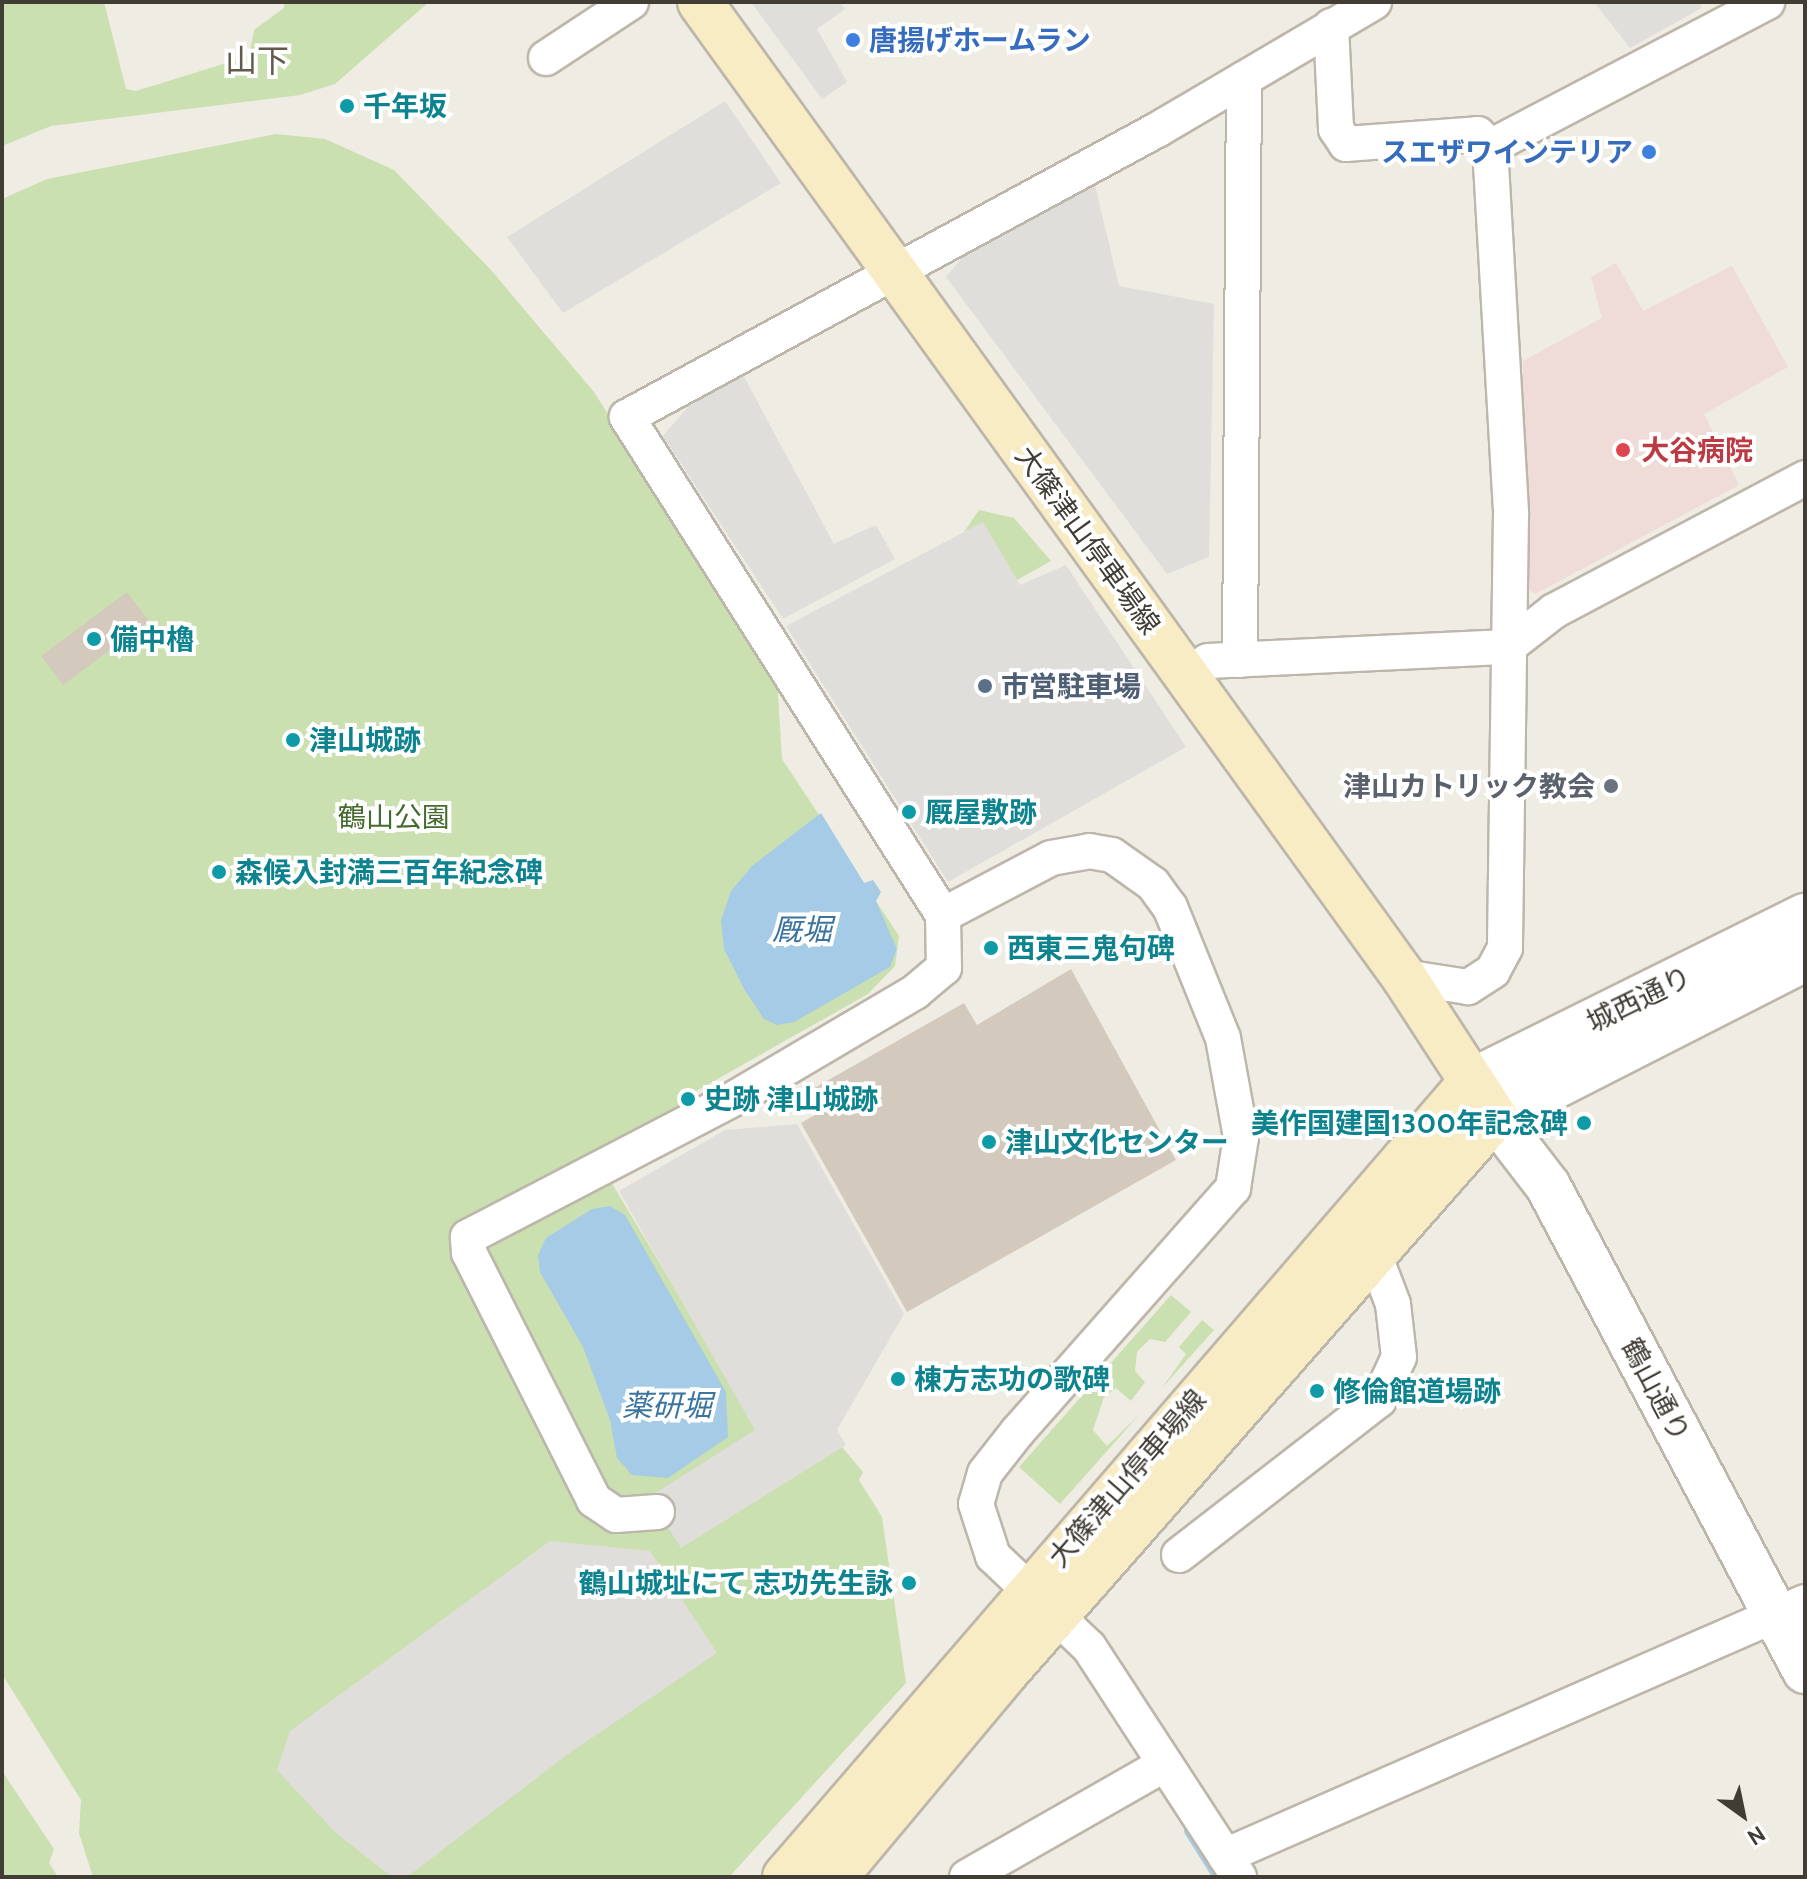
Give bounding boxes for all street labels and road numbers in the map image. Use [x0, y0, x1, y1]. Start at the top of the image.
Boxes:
street label: 大篠津山停車場線 [1009, 440, 1167, 640]
street label: 城西通り [1581, 959, 1697, 1039]
street label: 鶴山通り [1615, 1333, 1697, 1447]
street label: 大篠津山停車場線 [1041, 1382, 1213, 1574]

